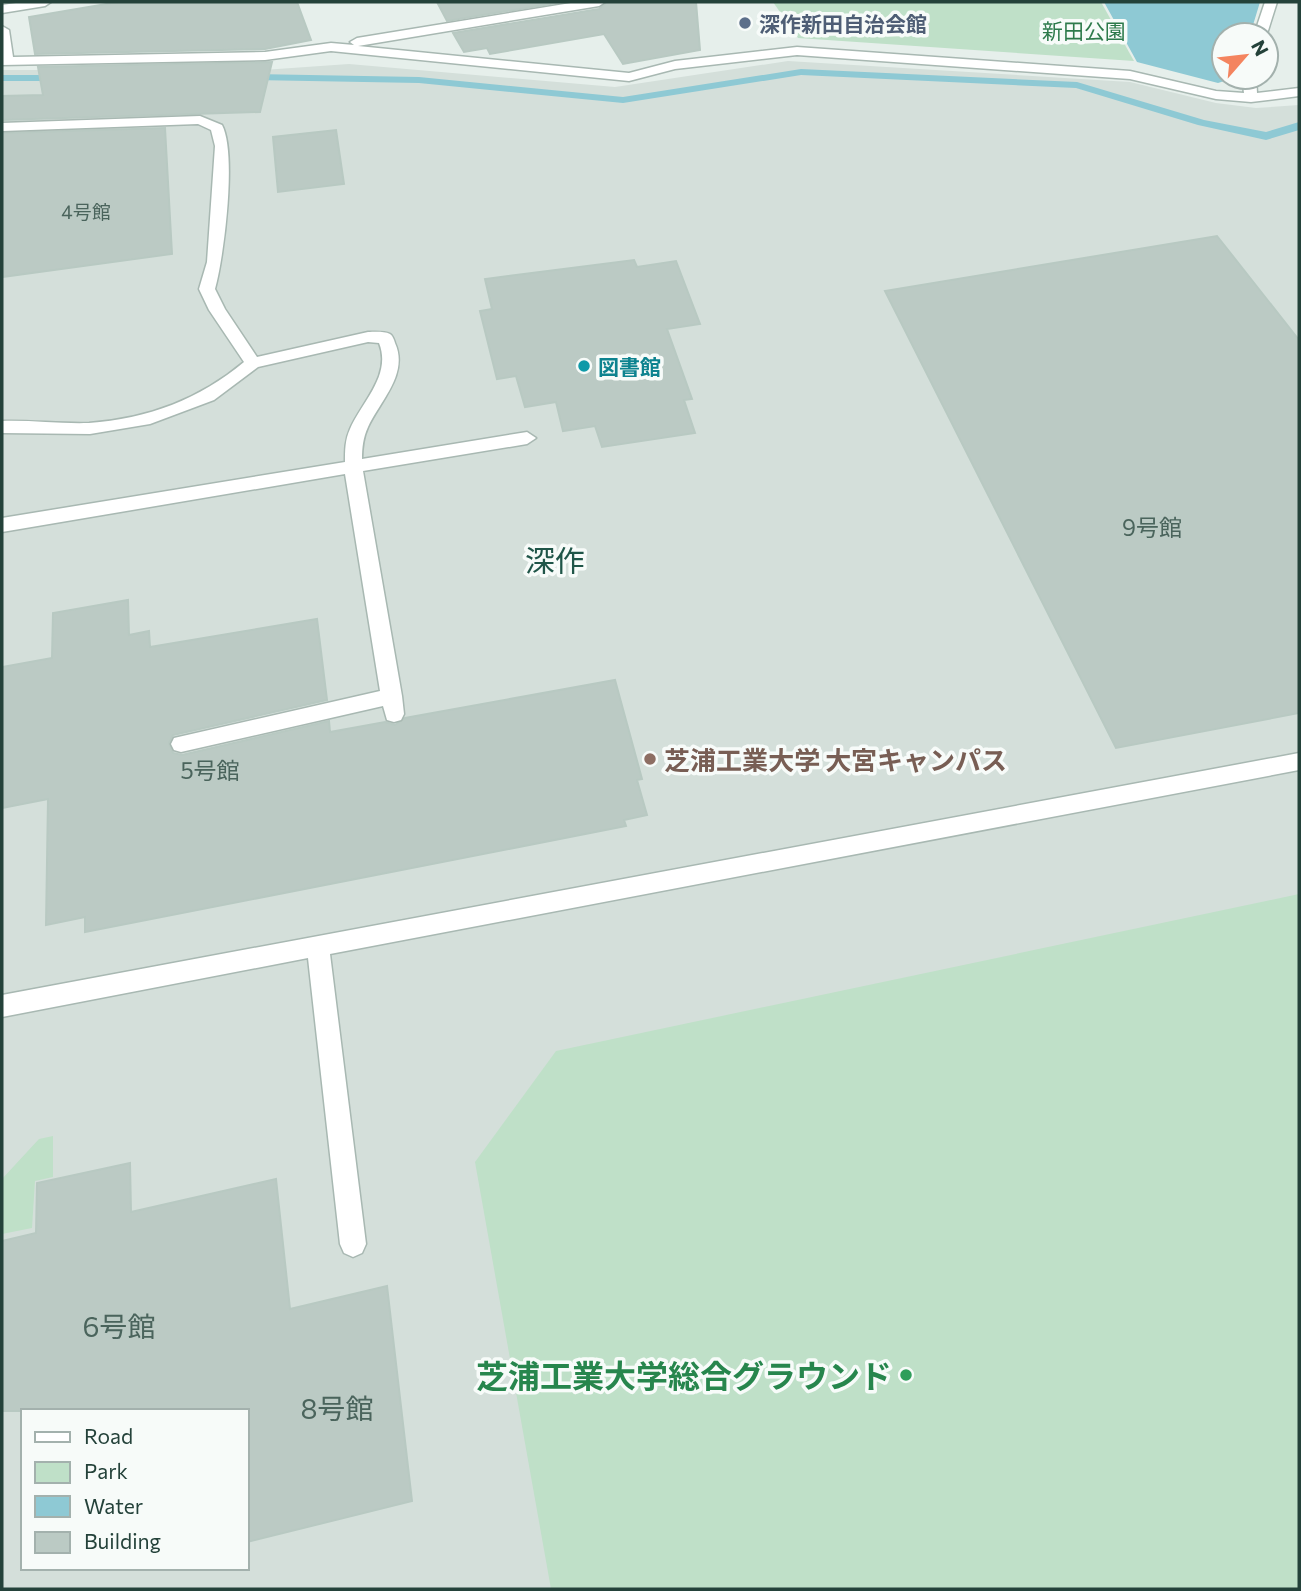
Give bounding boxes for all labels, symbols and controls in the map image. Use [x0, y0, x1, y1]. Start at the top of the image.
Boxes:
place label: 深作新田自治会館 [759, 11, 927, 36]
marker: 深作新田自治会館 [737, 15, 753, 31]
park label: 新田公園 [1042, 18, 1126, 43]
north arrow [1210, 21, 1280, 91]
text: N [1247, 36, 1274, 59]
house number: 4号館 [61, 200, 111, 223]
place label: 図書館 [598, 354, 661, 379]
marker: 図書館 [576, 358, 592, 374]
house number: 9号館 [1122, 513, 1182, 541]
district label: 深作 [525, 541, 585, 578]
place label: 芝浦工業大学 大宮キャンパス [664, 744, 1007, 775]
marker: 芝浦工業大学 大宮キャンパス [642, 751, 658, 767]
house number: 5号館 [180, 756, 240, 784]
house number: 6号館 [83, 1309, 156, 1343]
place label: 芝浦工業大学総合グラウンド [476, 1355, 892, 1395]
marker: 芝浦工業大学総合グラウンド [898, 1367, 914, 1383]
house number: 8号館 [301, 1391, 374, 1425]
legend [21, 1409, 248, 1570]
text: Road [84, 1423, 133, 1448]
text: Park [84, 1458, 128, 1483]
text: Water [84, 1493, 143, 1518]
text: Building [84, 1528, 161, 1553]

